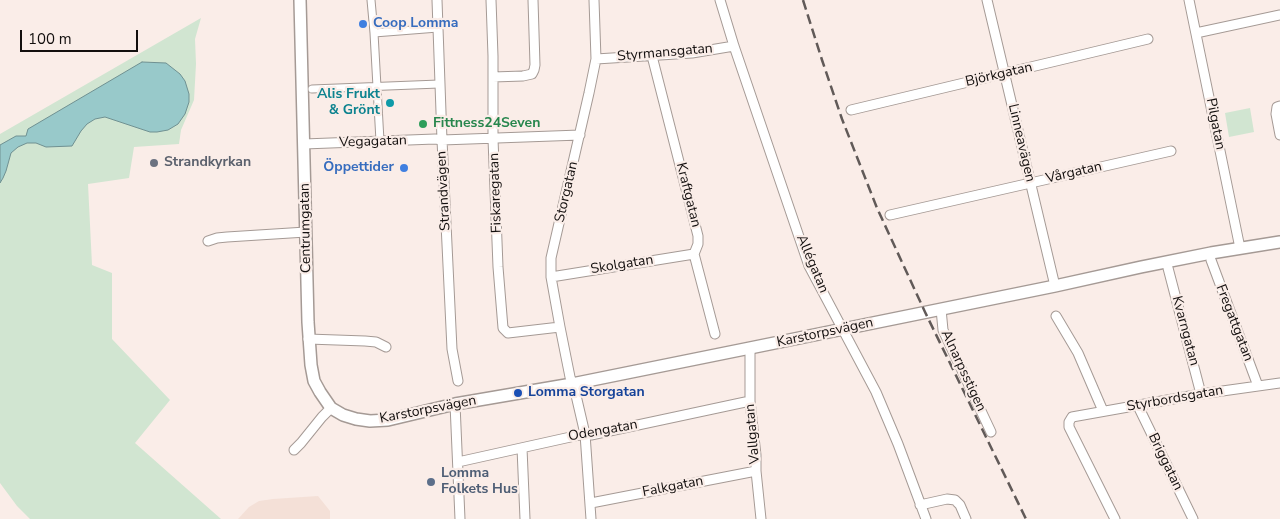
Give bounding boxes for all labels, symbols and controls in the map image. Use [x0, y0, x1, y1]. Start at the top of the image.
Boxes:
place label: Coop Lomma [373, 16, 458, 32]
marker: Coop Lomma [357, 18, 369, 30]
scale bar [22, 20, 140, 52]
text: 100 m [28, 29, 72, 49]
street label: Styrmansgatan [617, 40, 713, 66]
street label: Björkgatan [964, 59, 1034, 91]
place label: Alis Frukt & Grönt [317, 87, 380, 120]
marker: Alis Frukt & Grönt [384, 97, 396, 109]
street label: Pilgatan [1202, 97, 1228, 151]
street label: Linneavägen [1004, 102, 1038, 184]
place label: Fittness24Seven [433, 116, 540, 132]
marker: Fittness24Seven [417, 118, 429, 130]
street label: Vegagatan [339, 132, 407, 152]
street label: Strandvägen [434, 151, 454, 231]
street label: Fiskaregatan [486, 153, 506, 233]
place label: Strandkyrkan [164, 155, 251, 171]
marker: Strandkyrkan [148, 157, 160, 169]
street label: Vårgatan [1044, 158, 1104, 188]
place label: Öppettider [323, 160, 394, 176]
street label: Storgatan [552, 160, 582, 224]
street label: Kraftgatan [672, 161, 704, 229]
marker: Öppettider [398, 162, 410, 174]
street label: Centrumgatan [297, 183, 315, 273]
street label: Allégatan [792, 232, 832, 296]
street label: Skolgatan [589, 252, 655, 278]
street label: Fregattgatan [1212, 282, 1256, 364]
street label: Kvarngatan [1168, 294, 1202, 368]
street label: Karstorpsvägen [775, 315, 875, 351]
street label: Alnarpsstigen [937, 328, 989, 414]
street label: Styrbordsgatan [1126, 382, 1224, 416]
place label: Lomma Storgatan [528, 385, 645, 401]
marker: Lomma Storgatan [512, 387, 524, 399]
street label: Karstorpsvägen [378, 392, 478, 428]
street label: Vallgatan [742, 403, 764, 465]
street label: Odengatan [567, 417, 639, 445]
street label: Briggatan [1144, 431, 1186, 493]
place label: Lomma Folkets Hus [441, 466, 518, 498]
street label: Falkgatan [641, 473, 705, 501]
marker: Lomma Folkets Hus [425, 476, 437, 488]

